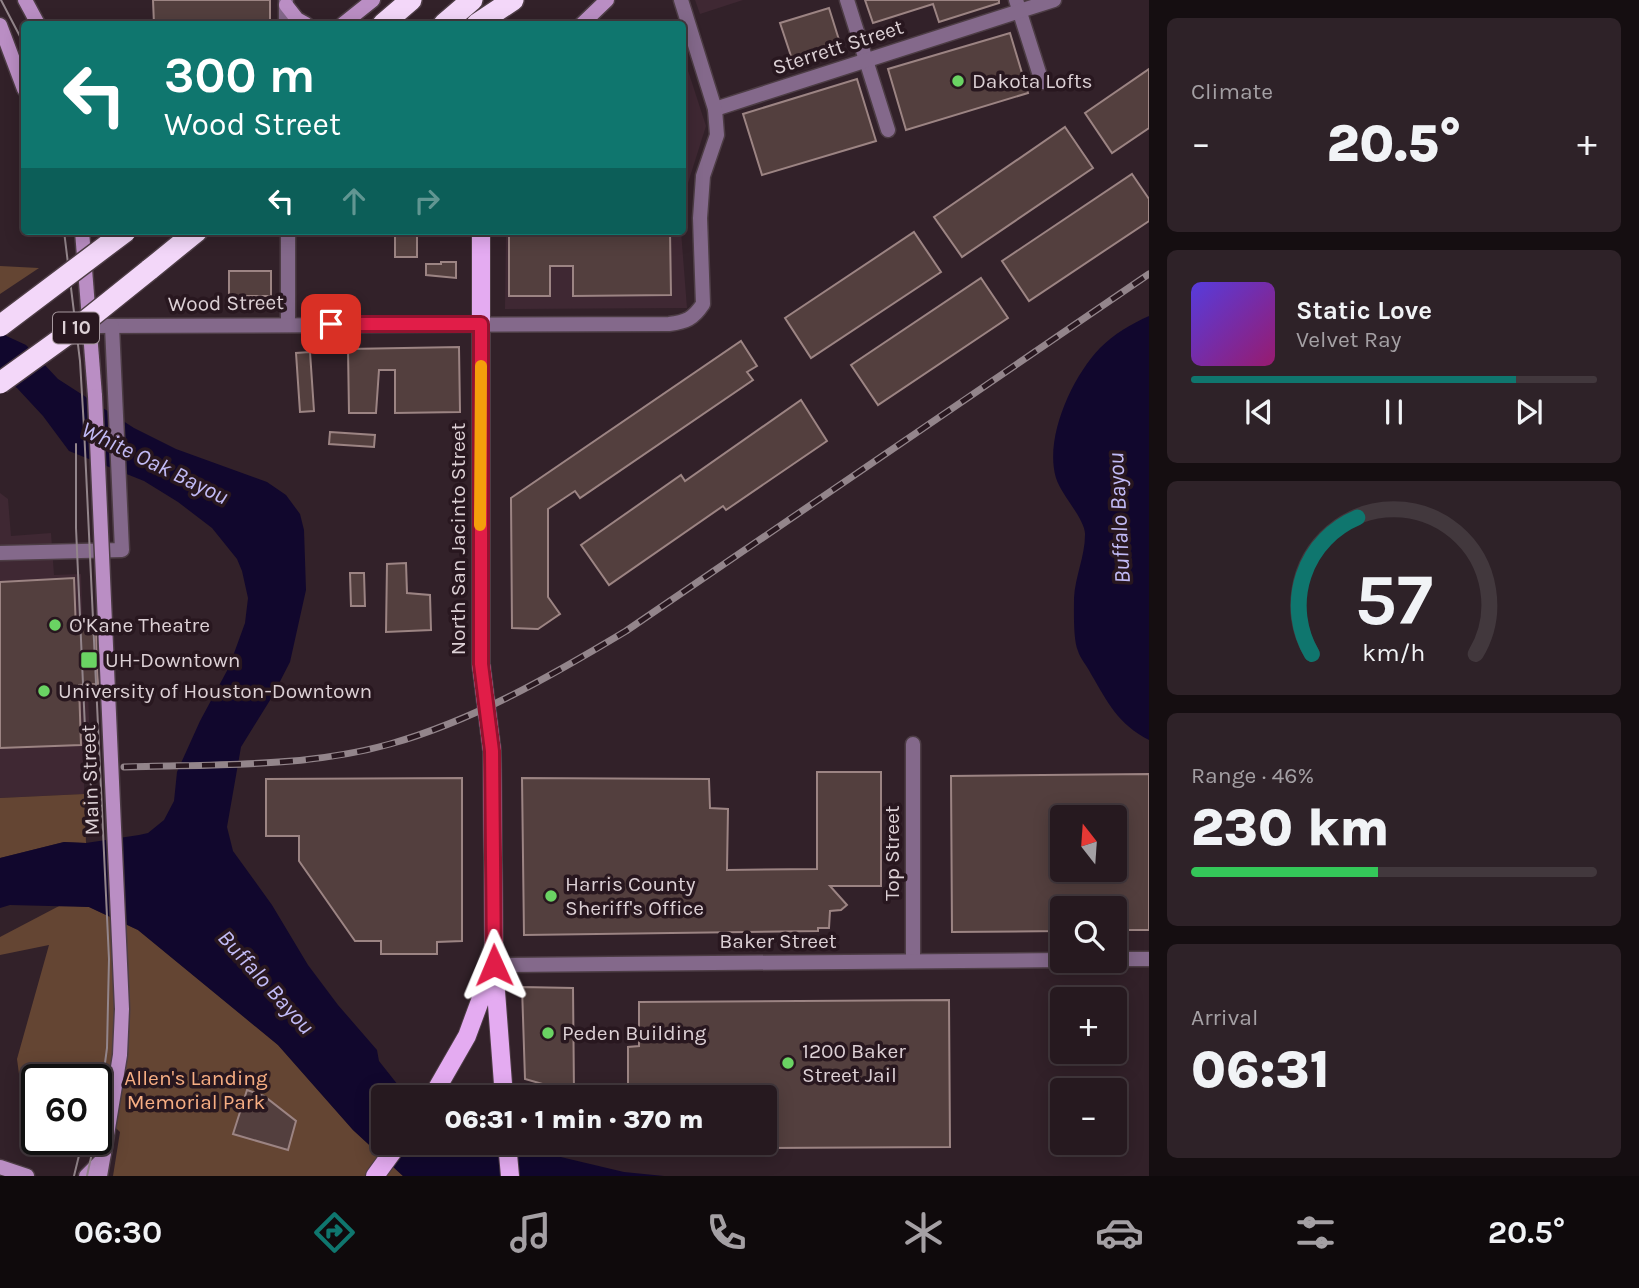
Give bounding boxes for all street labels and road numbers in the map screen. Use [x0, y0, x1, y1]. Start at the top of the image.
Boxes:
street label: Sterrett Street [770, 15, 906, 79]
street label: Wood Street [168, 290, 284, 316]
road number: I 10 [53, 312, 99, 344]
street label: North San Jacinto Street [446, 423, 470, 655]
street label: Main Street [76, 724, 104, 836]
street label: Top Street [880, 805, 904, 901]
street label: Baker Street [719, 929, 837, 953]

